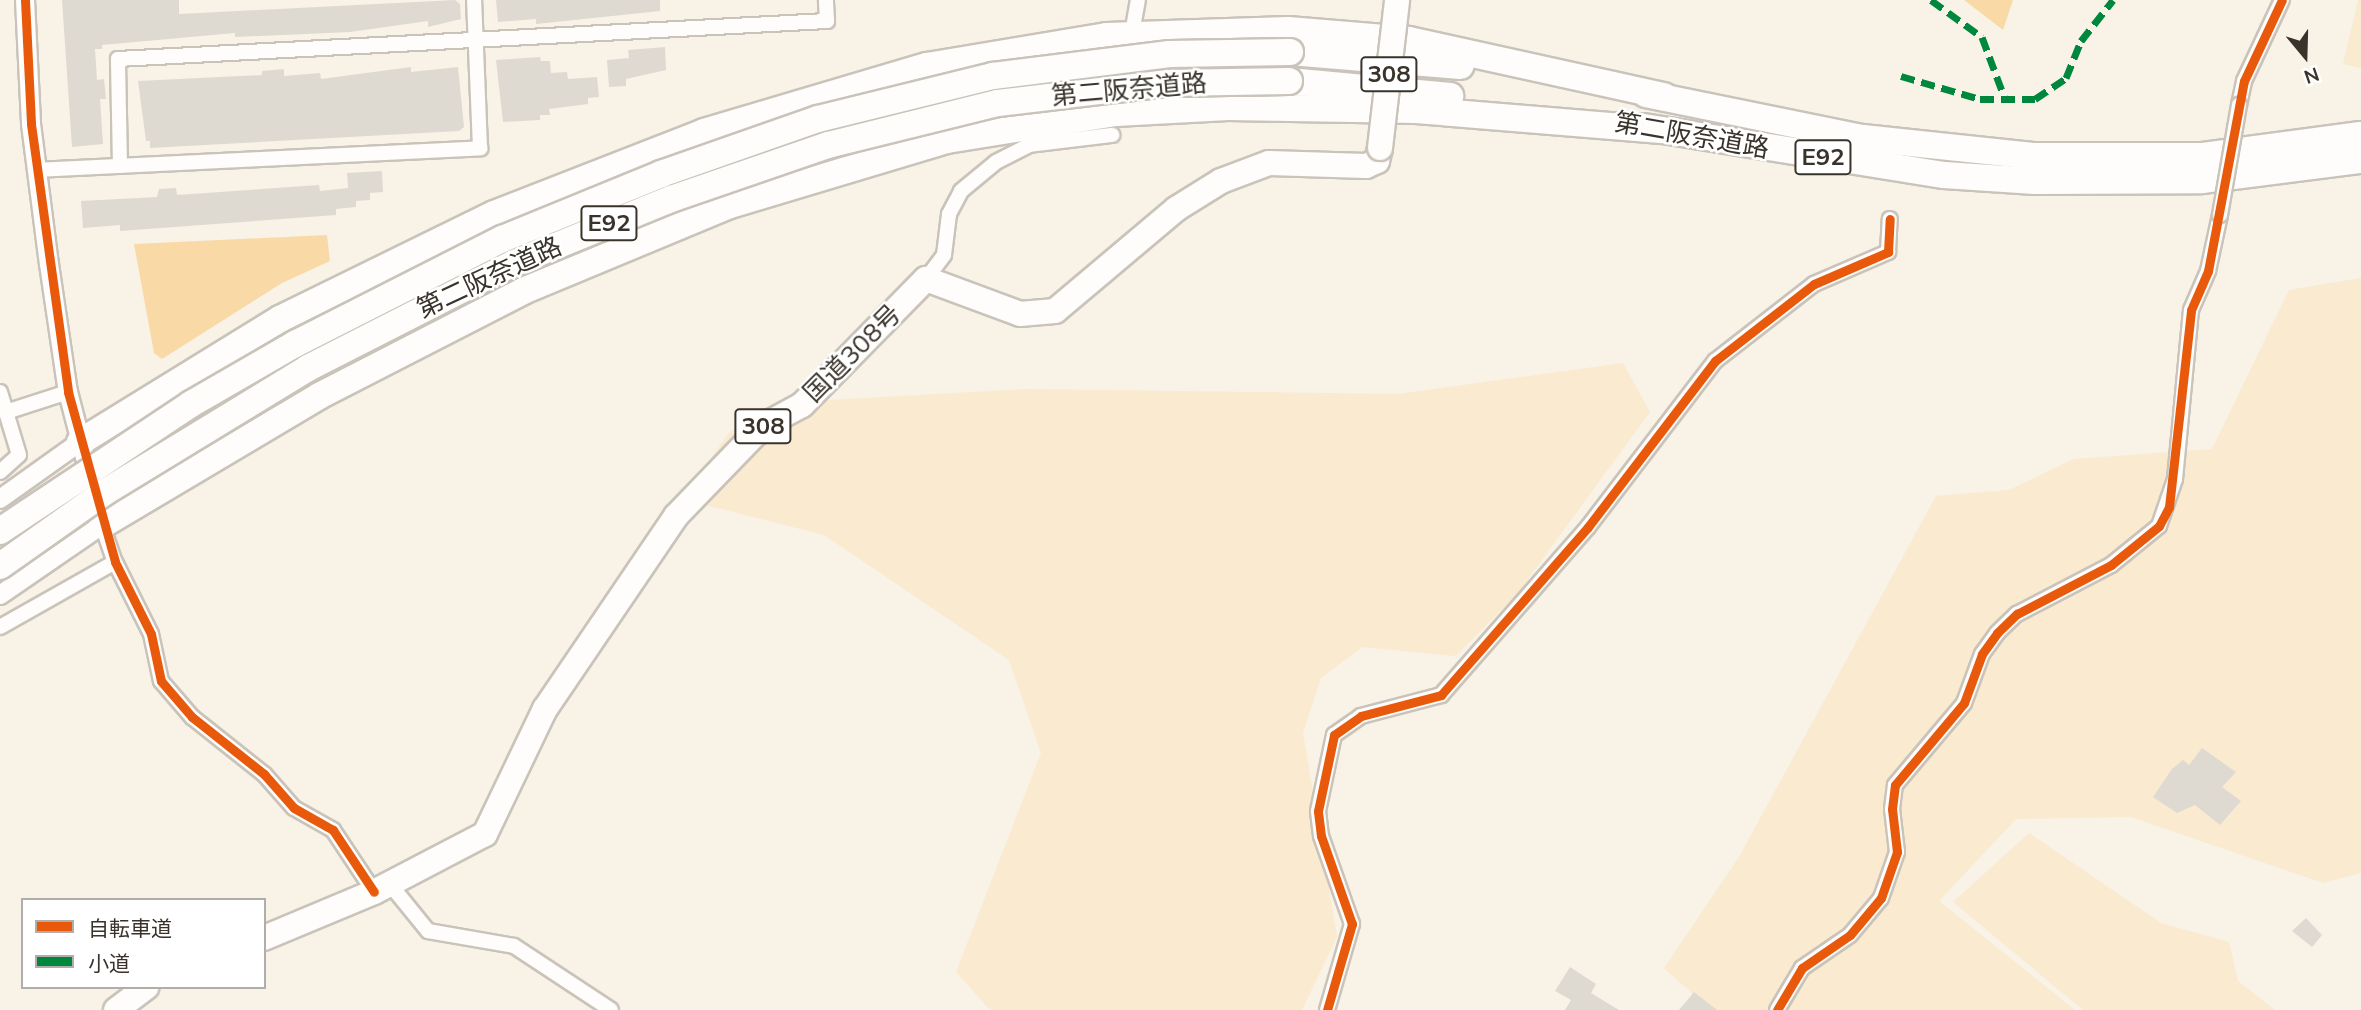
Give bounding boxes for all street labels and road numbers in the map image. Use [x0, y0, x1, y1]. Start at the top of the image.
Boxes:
road number: 308 [1359, 54, 1419, 94]
street label: 第二阪奈道路 [1050, 67, 1208, 111]
street label: 第二阪奈道路 [1612, 106, 1772, 164]
road number: E92 [1793, 136, 1853, 177]
road number: E92 [579, 202, 639, 244]
street label: 第二阪奈道路 [412, 230, 566, 324]
street label: 国道308号 [797, 298, 907, 408]
road number: 308 [733, 405, 793, 446]

